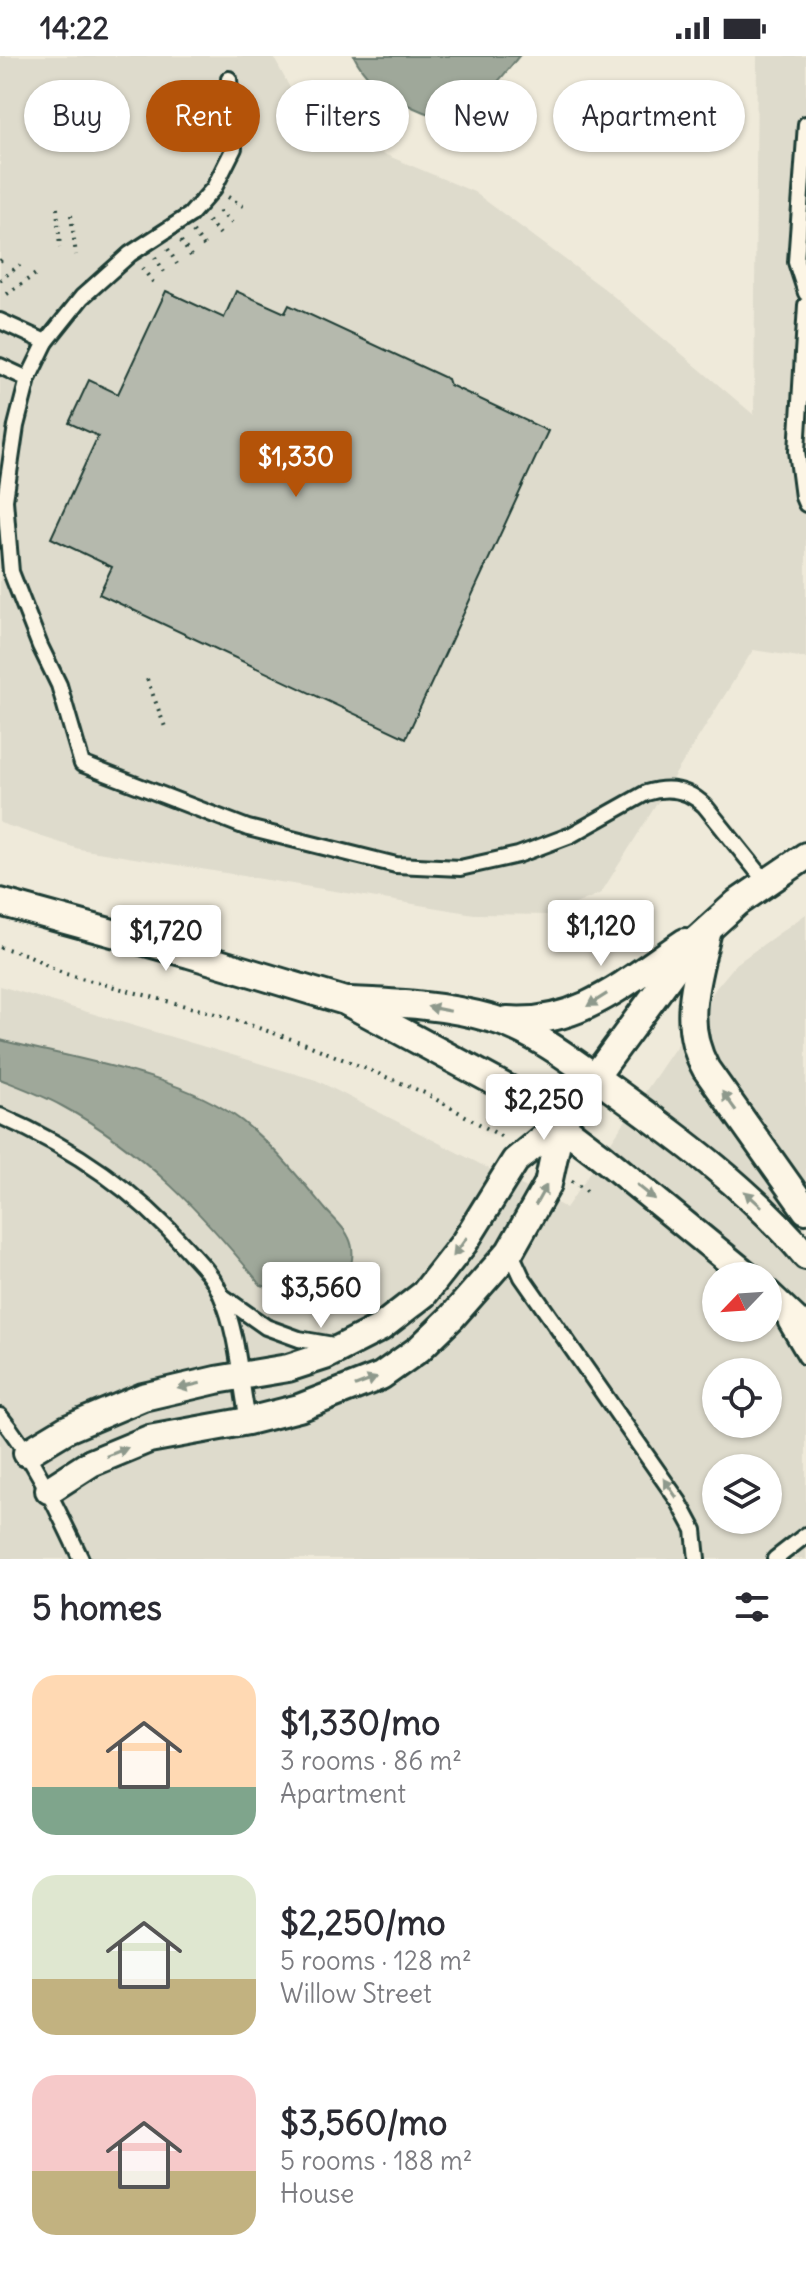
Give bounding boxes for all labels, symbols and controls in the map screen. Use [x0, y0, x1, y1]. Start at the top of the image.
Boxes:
text: 14:22 [40, 9, 109, 47]
chip: Buy [24, 80, 130, 152]
chip: Rent [146, 80, 260, 152]
chip: Filters [276, 80, 409, 152]
chip: New [425, 80, 537, 152]
chip: Apartment [553, 80, 745, 152]
pin: $1,330 [231, 431, 361, 499]
text: $1,330 [258, 440, 334, 473]
pin: $1,120 [536, 900, 666, 968]
pin: $1,720 [101, 905, 231, 973]
text: $1,120 [566, 909, 636, 942]
text: $1,720 [129, 914, 203, 947]
one-way arrow [586, 993, 607, 1008]
one-way arrow [426, 1002, 451, 1014]
pin: $2,250 [479, 1074, 609, 1142]
text: $2,250 [504, 1083, 584, 1116]
one-way arrow [721, 1090, 737, 1112]
one-way arrow [636, 1183, 656, 1200]
one-way arrow [534, 1184, 548, 1207]
one-way arrow [743, 1190, 762, 1208]
one-way arrow [452, 1237, 468, 1258]
pin: $3,560 [256, 1262, 386, 1330]
north arrow [702, 1262, 782, 1342]
map controls [702, 1262, 782, 1534]
text: $3,560 [280, 1271, 362, 1304]
button: locate [702, 1358, 782, 1438]
one-way arrow [354, 1375, 378, 1388]
one-way arrow [176, 1381, 201, 1393]
one-way arrow [105, 1445, 129, 1458]
button: layers [702, 1454, 782, 1534]
one-way arrow [663, 1477, 678, 1498]
icon: filters [730, 1585, 774, 1629]
text: 5 homes [32, 1586, 162, 1629]
text: $1,330/mo [280, 1701, 440, 1744]
icon: home [96, 1707, 192, 1803]
text: 3 rooms · 86 m² [280, 1744, 462, 1777]
text: Apartment [280, 1777, 406, 1810]
text: $2,250/mo [280, 1901, 446, 1944]
icon: home [96, 1907, 192, 2003]
text: 5 rooms · 128 m² [280, 1944, 472, 1977]
text: Willow Street [280, 1977, 432, 2010]
text: $3,560/mo [280, 2101, 447, 2144]
icon: home [96, 2107, 192, 2203]
text: 5 rooms · 188 m² [280, 2144, 473, 2177]
text: House [280, 2177, 354, 2210]

